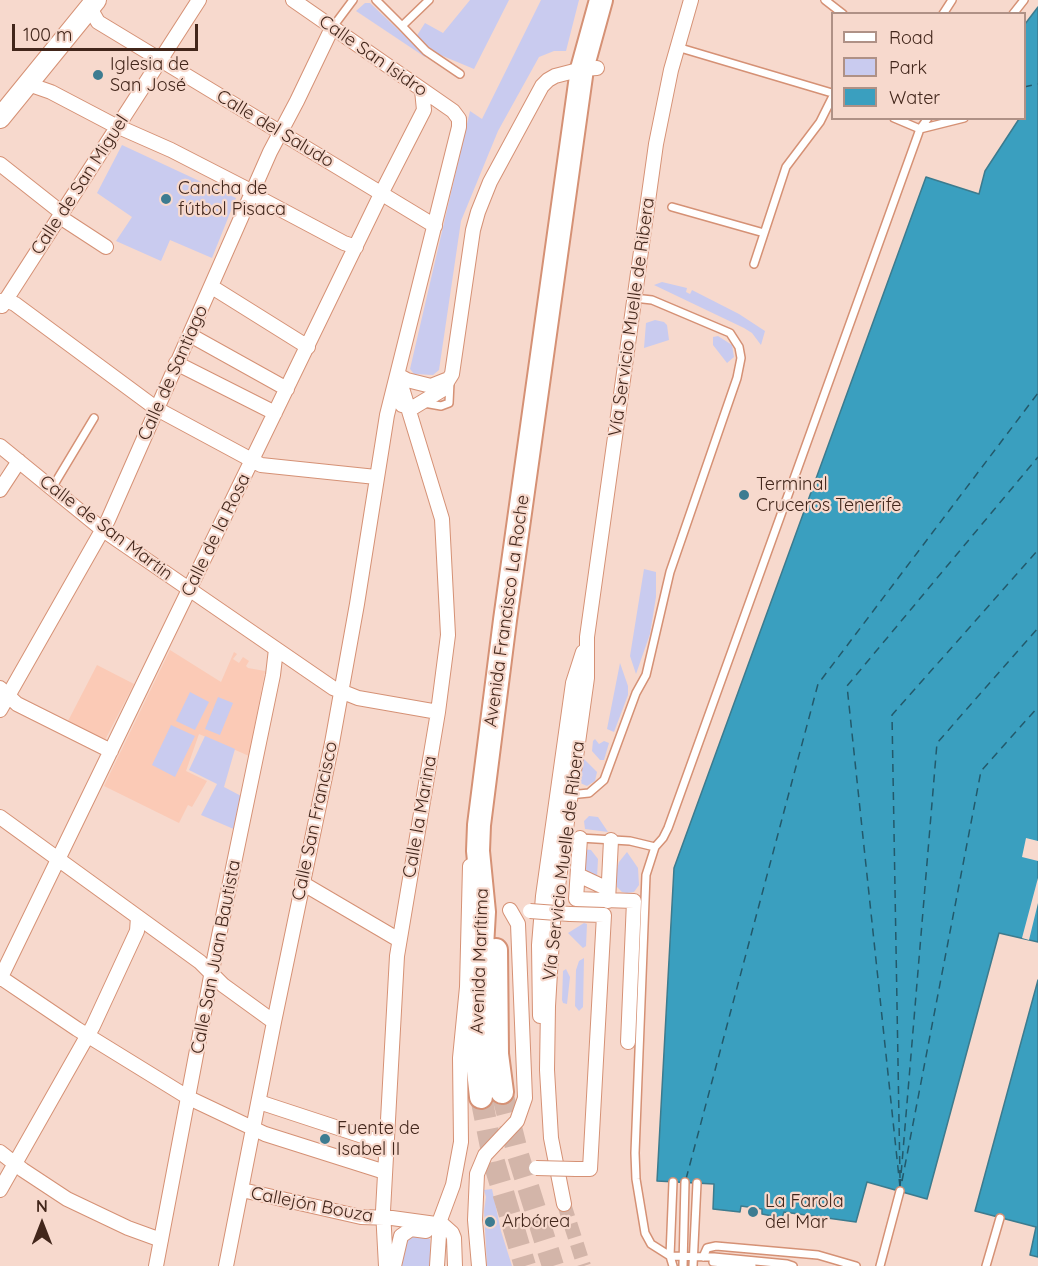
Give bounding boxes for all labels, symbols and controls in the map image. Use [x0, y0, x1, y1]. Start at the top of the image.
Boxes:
street label: Calle San Isidro [315, 11, 431, 101]
scale bar [15, 12, 201, 50]
legend [831, 12, 1026, 120]
text: 100 m [23, 23, 72, 46]
text: Road [889, 26, 934, 49]
place label: Iglesia de San José [110, 54, 189, 97]
text: Park [889, 56, 927, 79]
marker: Iglesia de San José [91, 68, 105, 82]
street label: Calle del Saludo [212, 85, 338, 173]
text: Water [889, 86, 940, 109]
street label: Calle de San Miguel [27, 111, 133, 259]
place label: Cancha de fútbol Pisaca [178, 178, 286, 220]
marker: Cancha de fútbol Pisaca [159, 192, 173, 206]
street label: Vía Servicio Muelle de Ribera [605, 196, 659, 438]
street label: Calle de Santiago [133, 302, 213, 444]
street label: Calle de la Rosa [177, 470, 255, 600]
street label: Calle de San Martin [35, 471, 177, 585]
place label: Terminal Cruceros Tenerife [756, 474, 901, 516]
marker: Terminal Cruceros Tenerife [737, 488, 751, 502]
street label: Avenida Francisco La Roche [480, 493, 534, 729]
street label: Calle San Francisco [288, 739, 342, 903]
street label: Vía Servicio Muelle de Ribera [539, 740, 589, 982]
street label: Calle la Marina [399, 754, 441, 880]
street label: Calle San Juan Bautista [187, 858, 245, 1056]
street label: Avenida Marítima [467, 888, 493, 1034]
place label: Fuente de Isabel II [337, 1118, 420, 1160]
marker: Fuente de Isabel II [318, 1132, 332, 1146]
street label: Callejón Bouza [249, 1183, 375, 1227]
place label: La Farola del Mar [765, 1191, 844, 1234]
north arrow [12, 1194, 72, 1254]
text: N [36, 1196, 48, 1216]
marker: La Farola del Mar [746, 1205, 760, 1219]
place label: Arbórea [502, 1211, 570, 1233]
marker: Arbórea [483, 1215, 497, 1229]

